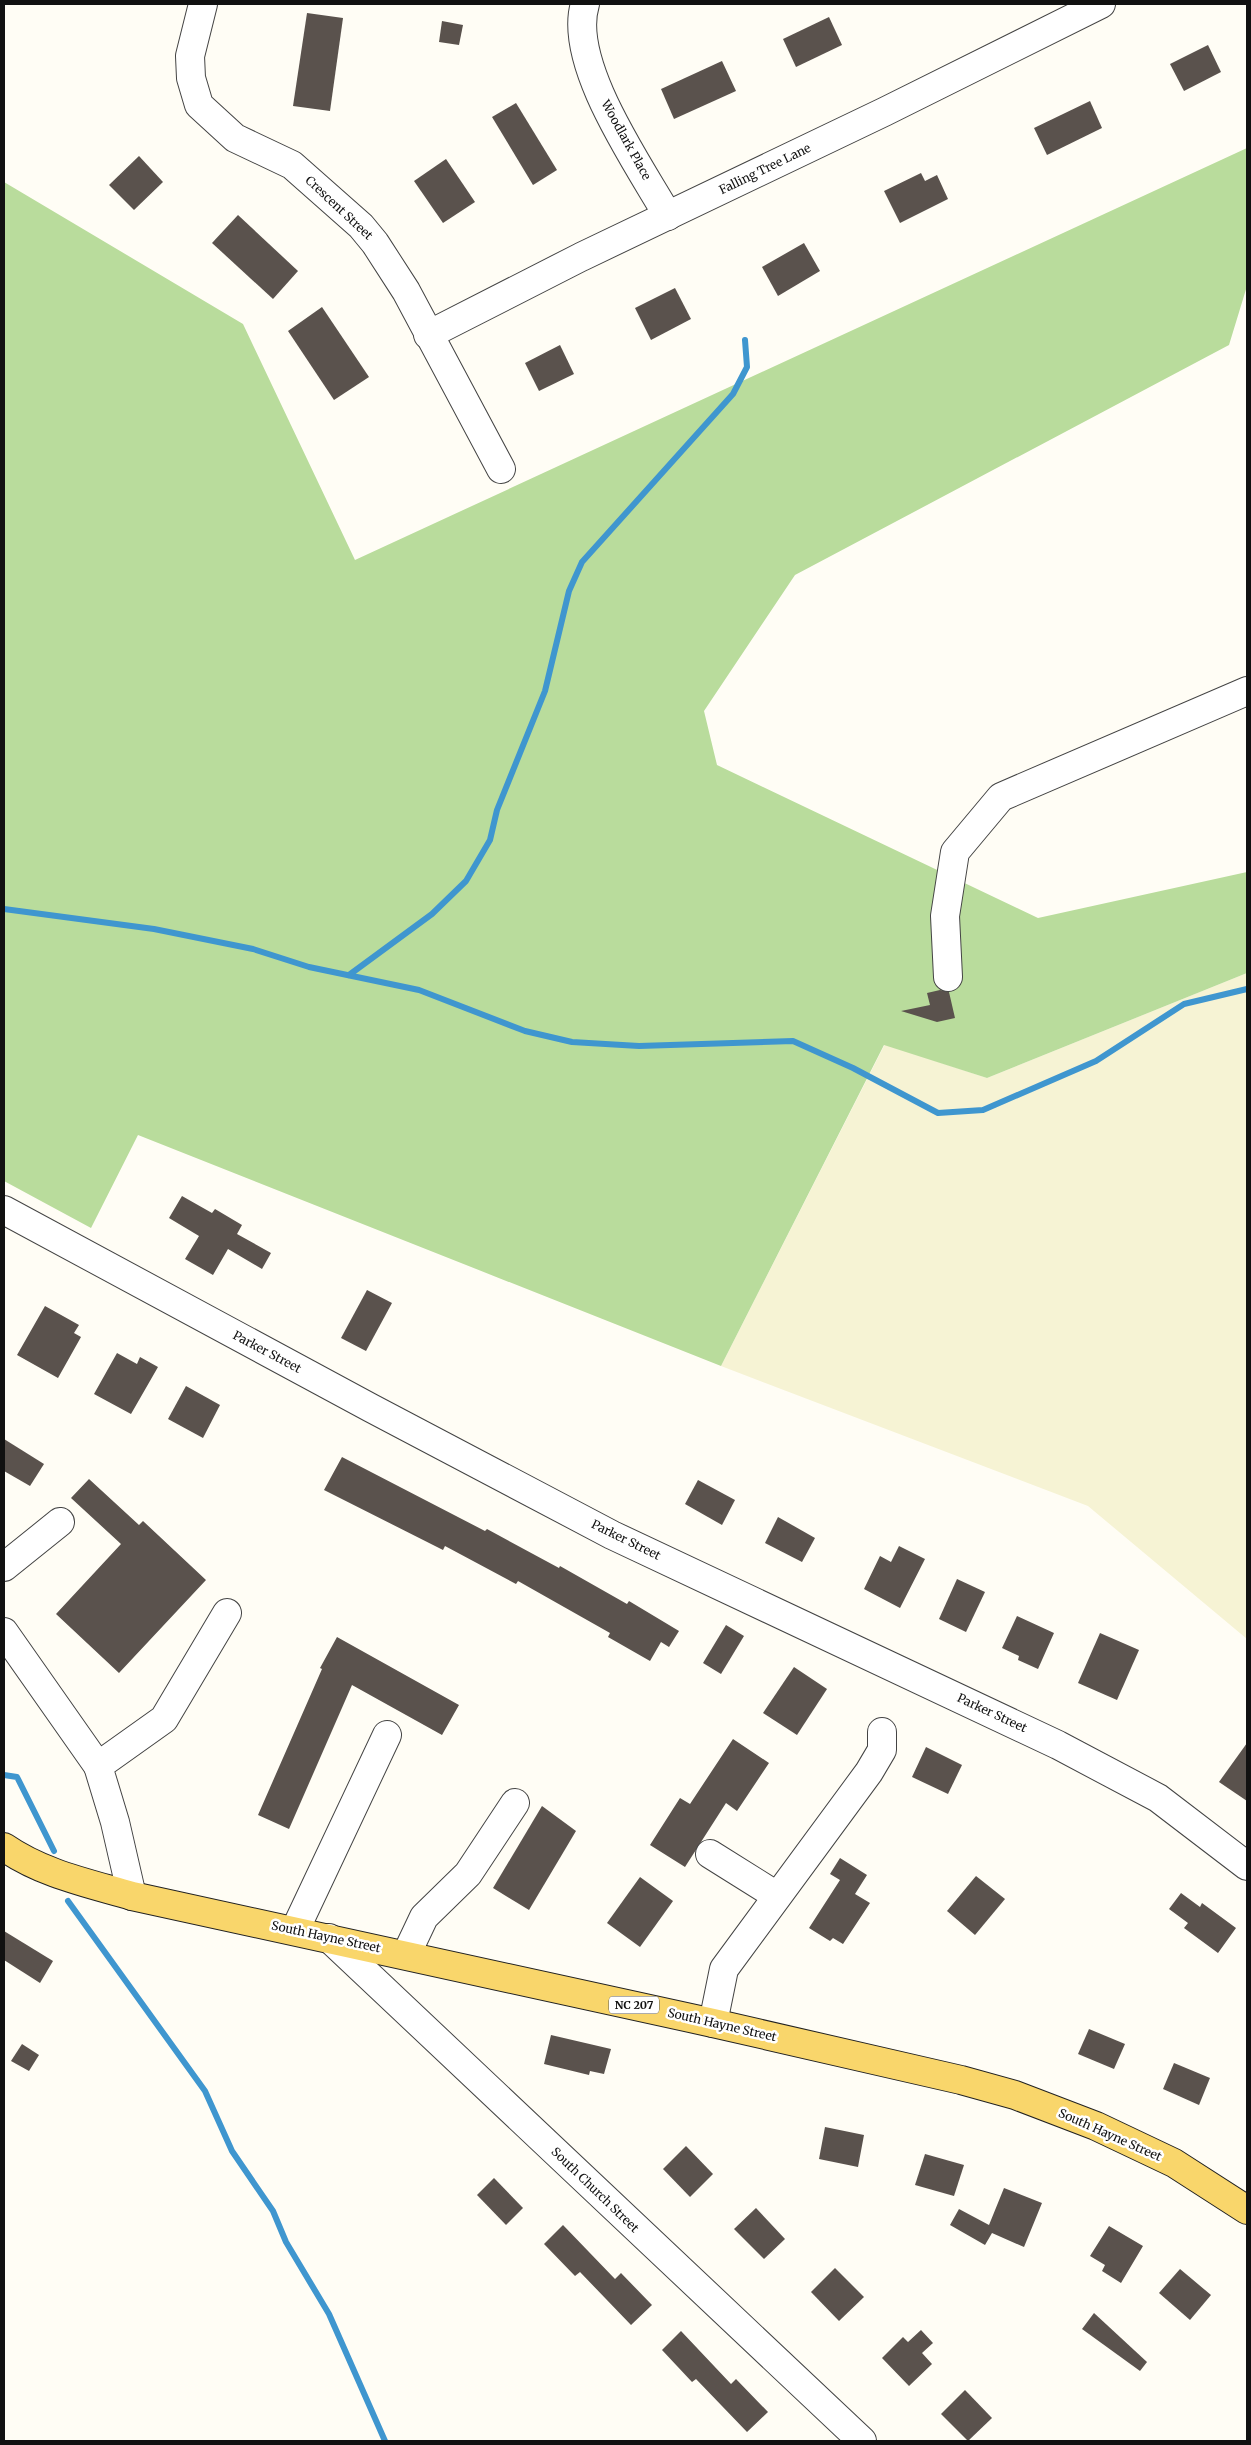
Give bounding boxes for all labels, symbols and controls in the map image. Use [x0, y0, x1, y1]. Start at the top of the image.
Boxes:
street label: Woodlark Place [598, 96, 655, 182]
street label: Falling Tree Lane [717, 140, 813, 197]
street label: Crescent Street [302, 173, 376, 243]
street label: Parker Street [231, 1327, 304, 1376]
street label: Parker Street [589, 1516, 664, 1563]
street label: Parker Street [955, 1690, 1030, 1735]
street label: South Hayne Street [270, 1918, 382, 1955]
road number: NC 207 [609, 1996, 659, 2014]
street label: South Hayne Street [666, 2005, 778, 2044]
street label: South Hayne Street [1056, 2105, 1164, 2164]
street label: South Church Street [548, 2144, 643, 2236]

